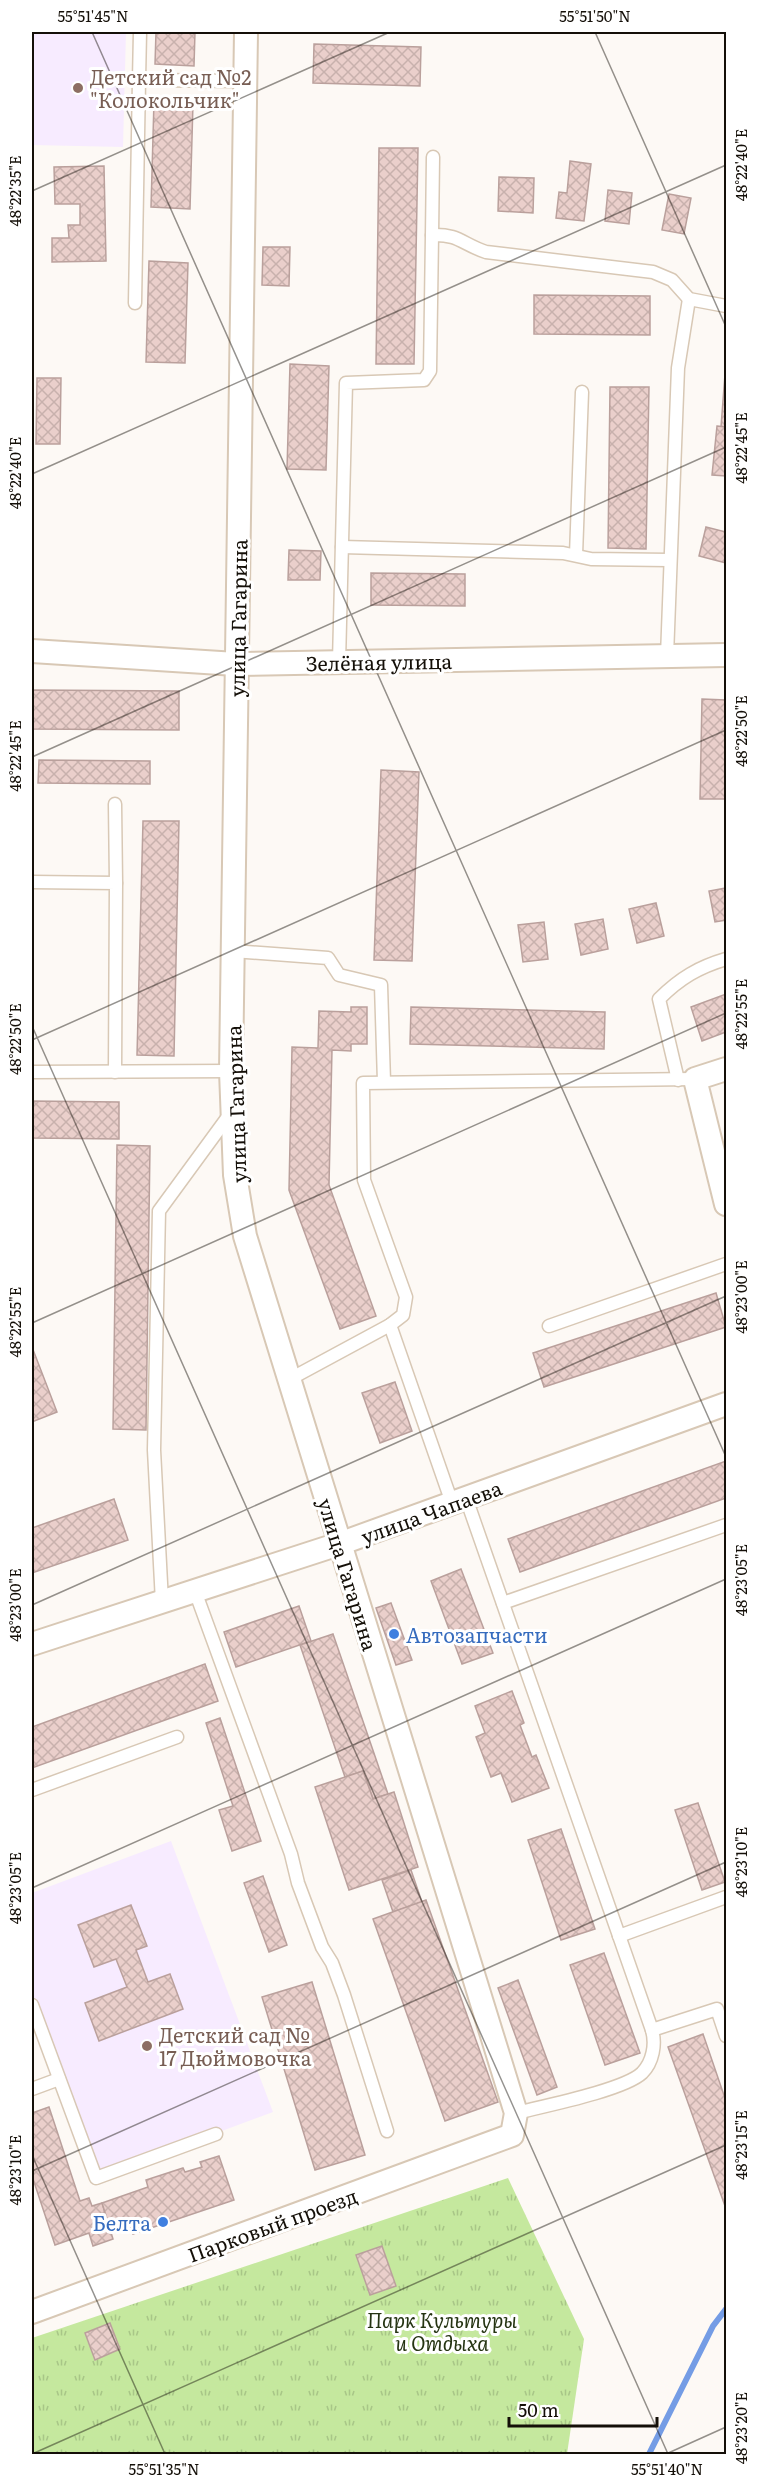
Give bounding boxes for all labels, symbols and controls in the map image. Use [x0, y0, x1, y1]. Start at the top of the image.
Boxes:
text: 55°51'45"N [57, 4, 129, 27]
text: 55°51'50"N [559, 4, 631, 27]
place label: Детский сад №2 "Колокольчик" [90, 61, 251, 114]
marker: Детский сад №2 "Колокольчик" [71, 81, 85, 95]
text: 48°22'40"E [729, 129, 752, 201]
text: 48°22'35"E [3, 155, 26, 227]
text: 48°22'45"E [729, 412, 752, 484]
text: 48°22'40"E [3, 437, 26, 509]
street label: улица Гагарина [221, 538, 253, 697]
street label: Зелёная улица [306, 645, 453, 677]
text: 48°22'50"E [729, 695, 752, 767]
text: 48°22'45"E [3, 720, 26, 792]
text: 48°22'55"E [729, 979, 752, 1049]
text: 48°22'50"E [3, 1003, 26, 1075]
street label: улица Гагарина [217, 1024, 253, 1184]
text: 48°23'00"E [729, 1260, 752, 1334]
text: 48°22'55"E [3, 1287, 26, 1357]
street label: улица Чапаева [356, 1471, 506, 1550]
street label: улица Гагарина [312, 1494, 387, 1654]
text: 48°23'05"E [729, 1544, 752, 1616]
text: 48°23'00"E [3, 1568, 26, 1642]
place label: Автозапчасти [406, 1619, 548, 1649]
marker: Автозапчасти [387, 1627, 401, 1641]
text: 48°23'10"E [729, 1827, 752, 1897]
text: 48°23'05"E [3, 1852, 26, 1924]
place label: Детский сад № 17 Дюймовочка [159, 2019, 312, 2072]
marker: Детский сад № 17 Дюймовочка [140, 2039, 154, 2053]
text: 48°23'15"E [729, 2110, 752, 2180]
text: 48°23'10"E [3, 2135, 26, 2205]
street label: Парковый проезд [183, 2179, 361, 2269]
place label: Белта [93, 2207, 151, 2237]
marker: Белта [156, 2215, 170, 2229]
park label: Парк Культуры и Отдыха [367, 2304, 517, 2357]
scale bar [509, 2390, 658, 2428]
text: 48°23'20"E [729, 2392, 752, 2464]
text: 50 m [518, 2396, 559, 2423]
text: 55°51'35"N [129, 2457, 199, 2480]
text: 55°51'40"N [631, 2457, 703, 2480]

